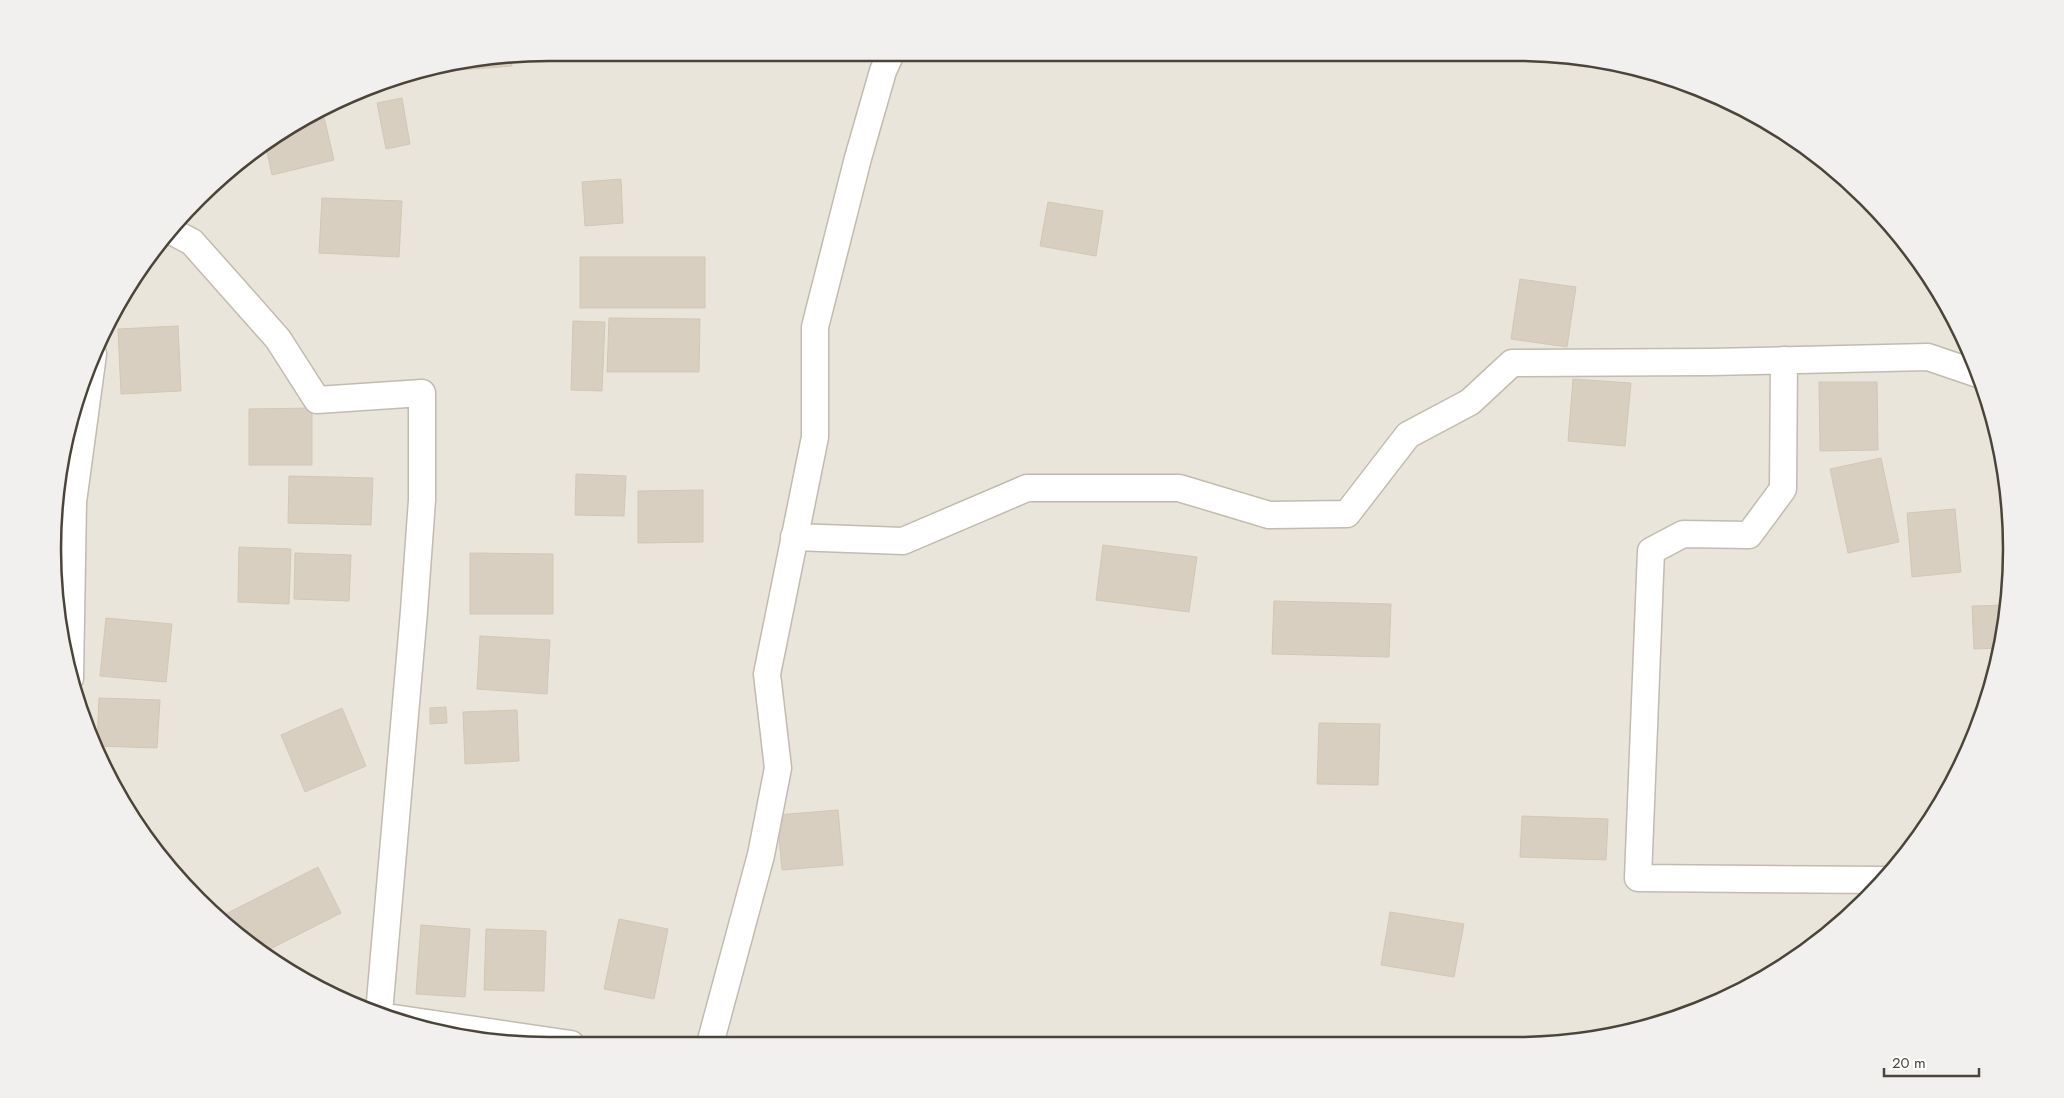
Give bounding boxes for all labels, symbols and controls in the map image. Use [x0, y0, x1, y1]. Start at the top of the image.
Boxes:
scale bar [1884, 1046, 1979, 1078]
text: 20 m [1892, 1052, 1926, 1074]

